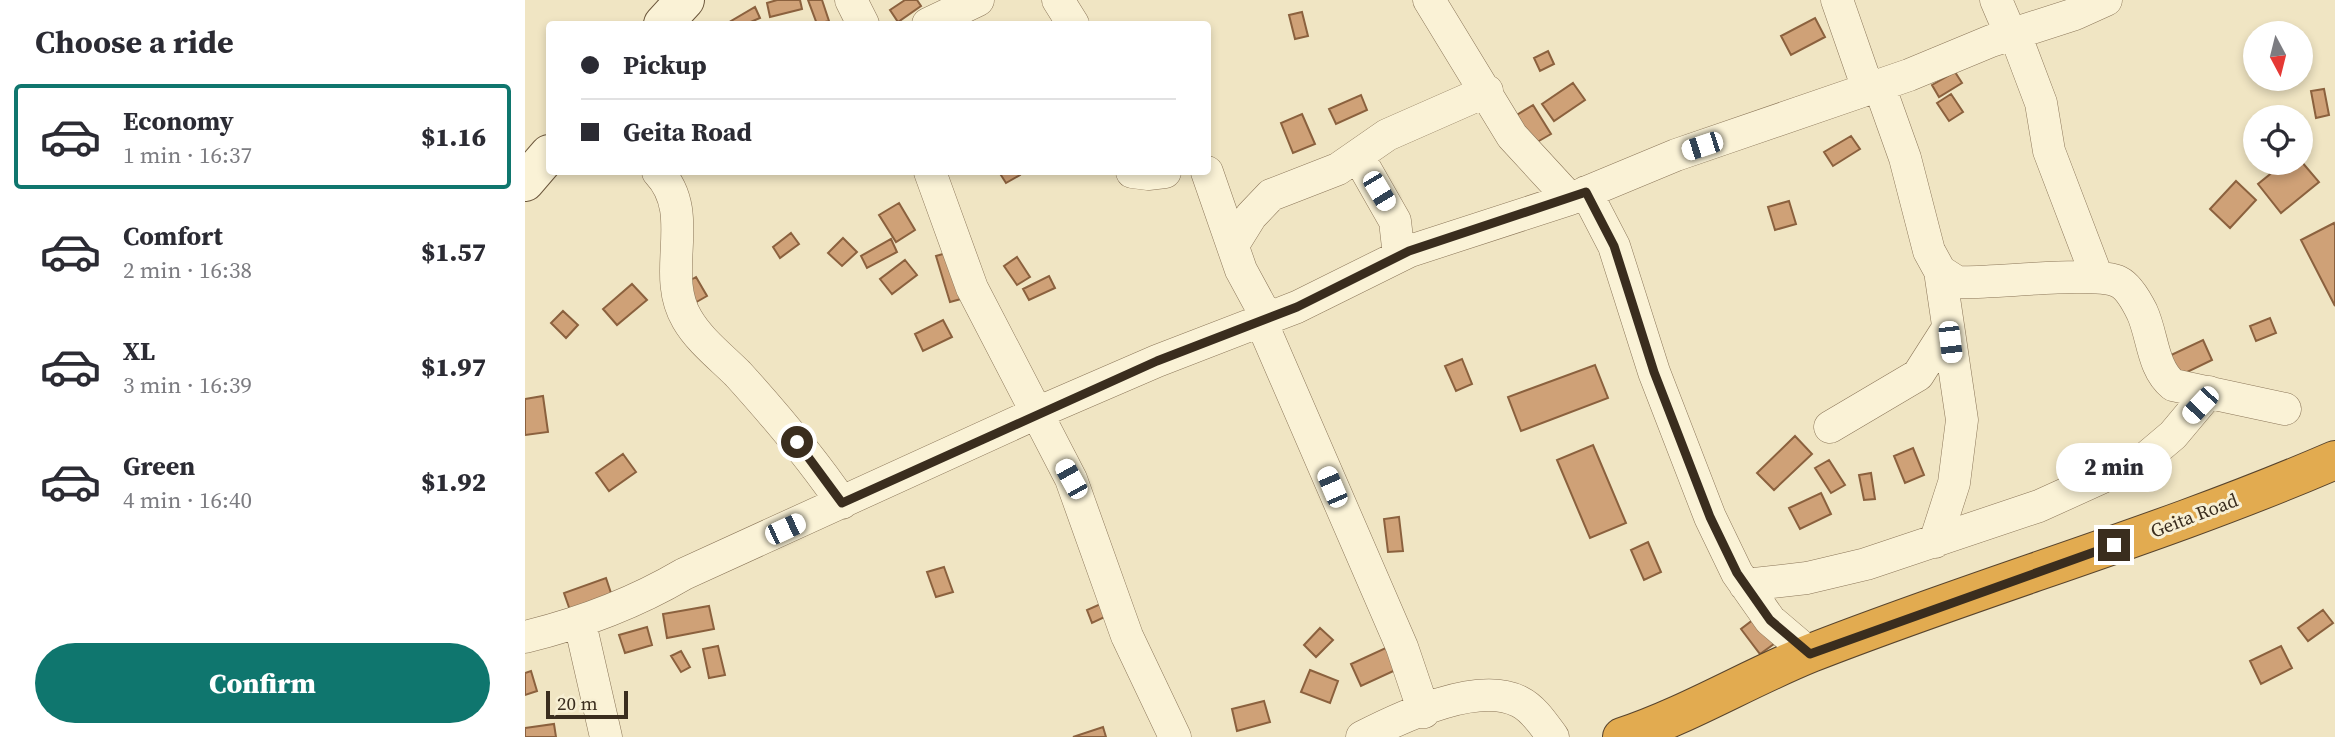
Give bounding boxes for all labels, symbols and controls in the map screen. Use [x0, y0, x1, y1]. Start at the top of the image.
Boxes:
text: Choose a ride [35, 20, 234, 64]
north arrow [2243, 21, 2313, 91]
map controls [2243, 21, 2313, 175]
text: Pickup [623, 47, 707, 83]
text: Economy [123, 103, 234, 139]
icon: car [39, 105, 102, 168]
button: locate [2243, 105, 2313, 175]
text: Geita Road [623, 114, 752, 150]
text: $1.16 [421, 119, 486, 155]
car [1679, 130, 1726, 162]
text: 1 min · 16:37 [123, 139, 252, 171]
car [1360, 168, 1399, 214]
text: Comfort [123, 218, 223, 254]
icon: car [39, 220, 102, 283]
text: $1.57 [421, 234, 486, 270]
text: 2 min · 16:38 [123, 254, 252, 286]
car [1938, 320, 1963, 364]
text: XL [123, 333, 155, 369]
icon: car [39, 335, 102, 398]
text: $1.97 [421, 349, 486, 385]
text: 3 min · 16:39 [123, 369, 252, 401]
car [2178, 382, 2223, 428]
route start [781, 426, 813, 458]
callout: 2 min [2056, 444, 2172, 492]
text: Green [123, 448, 195, 484]
icon: car [39, 450, 102, 513]
text: 2 min [2084, 451, 2144, 483]
car [1052, 456, 1091, 502]
text: $1.92 [421, 464, 486, 500]
car [1315, 464, 1350, 510]
text: 4 min · 16:40 [123, 484, 252, 516]
street label: Geita Road [2147, 486, 2242, 544]
car [762, 511, 809, 547]
route end [2098, 529, 2130, 561]
button: Confirm [35, 643, 490, 723]
scale bar [546, 688, 628, 720]
text: 20 m [557, 690, 598, 716]

